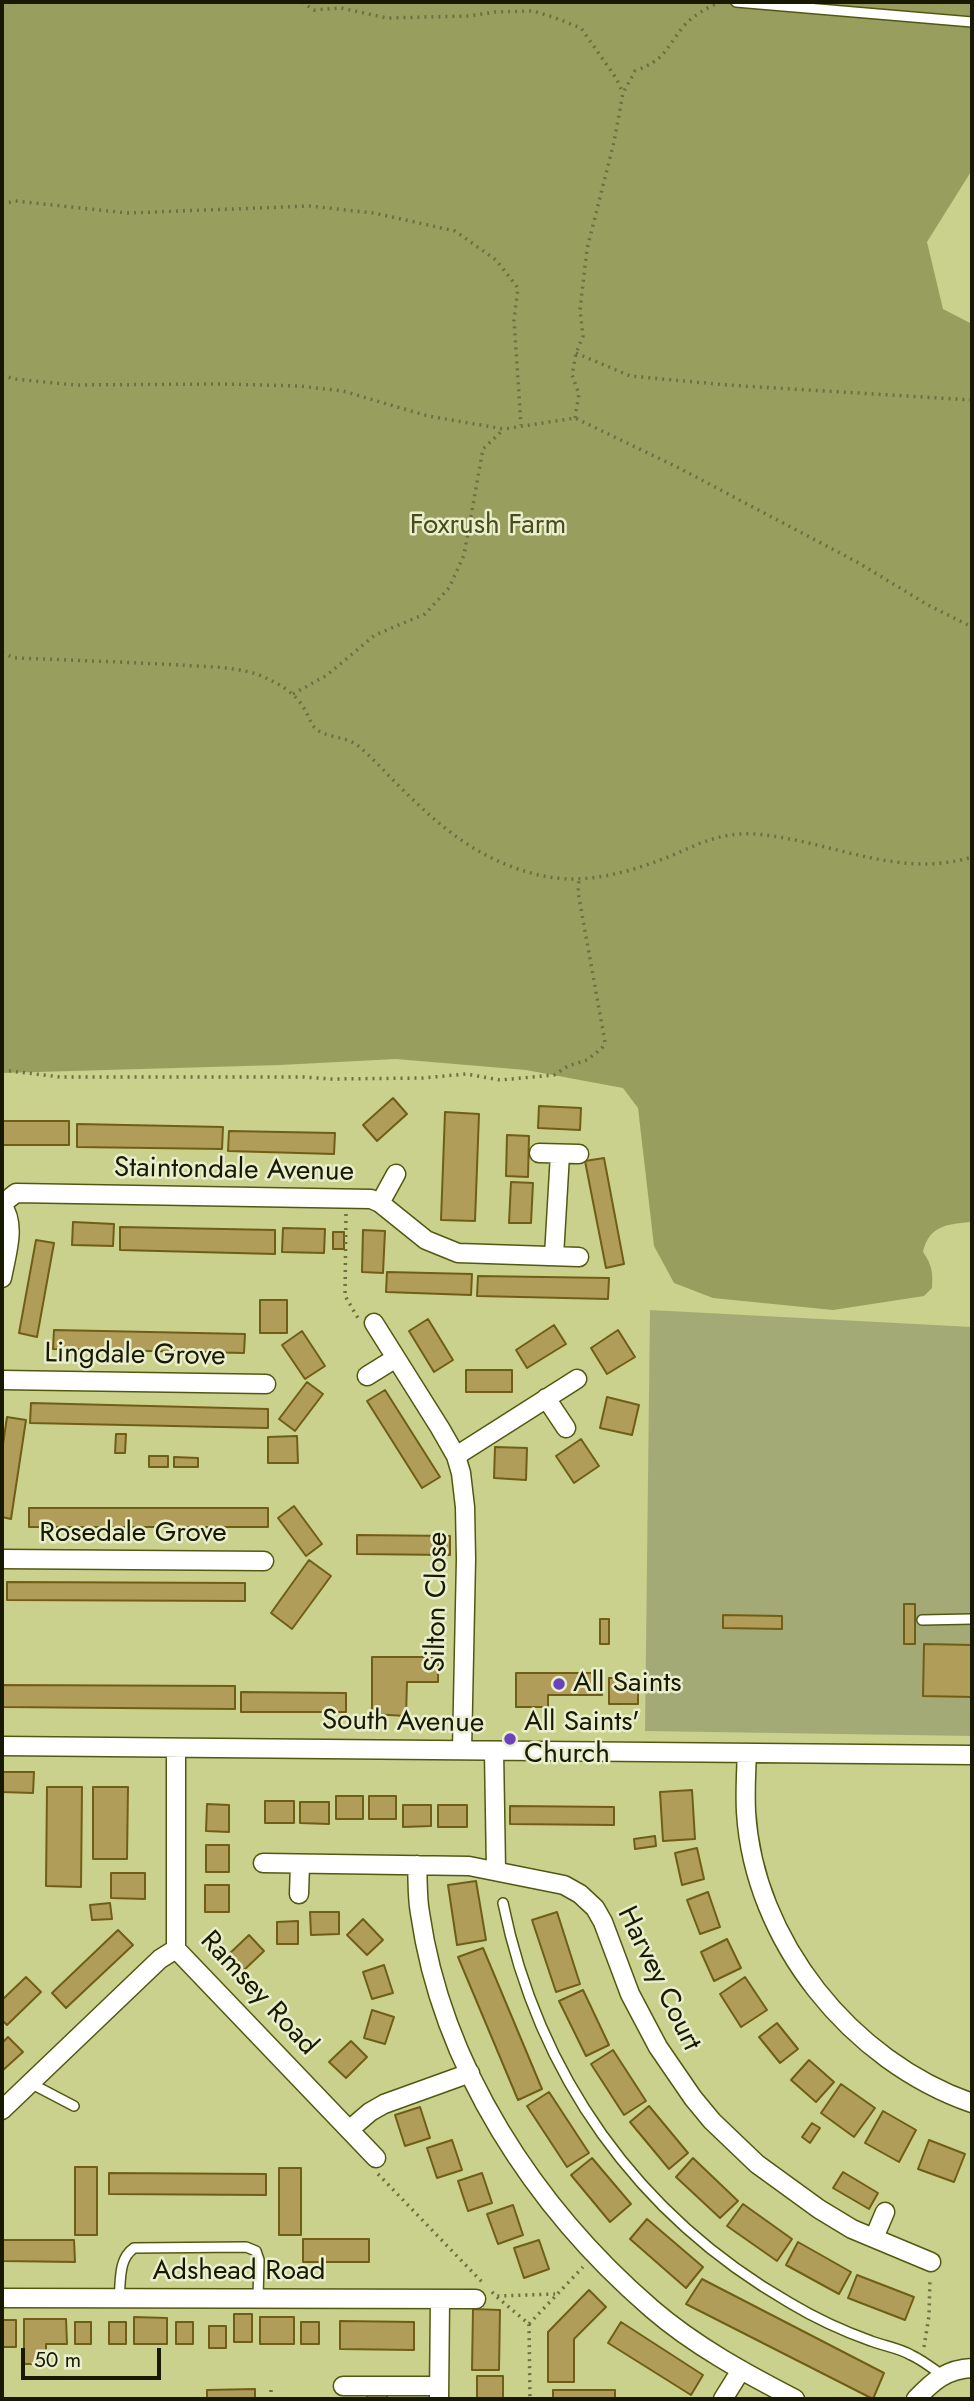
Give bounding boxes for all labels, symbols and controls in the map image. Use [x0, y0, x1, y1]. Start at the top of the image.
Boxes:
park label: Foxrush Farm [410, 509, 566, 543]
street label: Staintondale Avenue [114, 1152, 354, 1190]
street label: Lingdale Grove [44, 1338, 226, 1374]
street label: Rosedale Grove [39, 1517, 227, 1551]
street label: Silton Close [420, 1531, 456, 1673]
place label: All Saints [573, 1667, 682, 1701]
marker: All Saints [551, 1676, 567, 1692]
street label: South Avenue [322, 1705, 484, 1741]
place label: All Saints' Church [524, 1706, 640, 1772]
marker: All Saints' Church [502, 1731, 518, 1747]
street label: Harvey Court [609, 1902, 707, 2056]
street label: Ramsey Road [192, 1925, 324, 2063]
street label: Adshead Road [152, 2255, 326, 2289]
scale bar [24, 2334, 164, 2378]
text: 50 m [34, 2345, 81, 2375]

